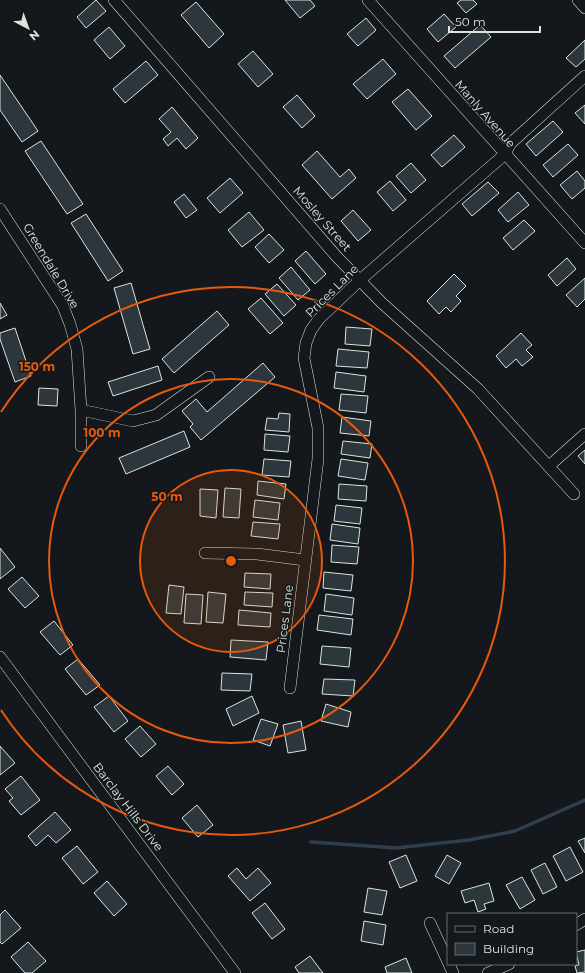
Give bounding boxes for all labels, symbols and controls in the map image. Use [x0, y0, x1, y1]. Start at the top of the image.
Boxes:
north arrow [8, 8, 48, 48]
scale bar [449, 8, 540, 34]
text: 50 m [455, 14, 486, 29]
text: N [27, 27, 43, 44]
street label: Manly Avenue [452, 77, 519, 151]
street label: Mosley Street [290, 183, 355, 254]
street label: Greendale Drive [20, 220, 83, 311]
street label: Prices Lane [302, 261, 361, 320]
text: 150 m [19, 359, 55, 374]
text: 100 m [84, 425, 120, 440]
text: 50 m [151, 489, 183, 504]
centre of rings [224, 554, 238, 568]
street label: Prices Lane [273, 584, 296, 654]
street label: Barclay Hills Drive [90, 759, 167, 854]
legend [447, 913, 577, 965]
text: Road [483, 921, 514, 936]
text: Building [483, 941, 534, 956]

